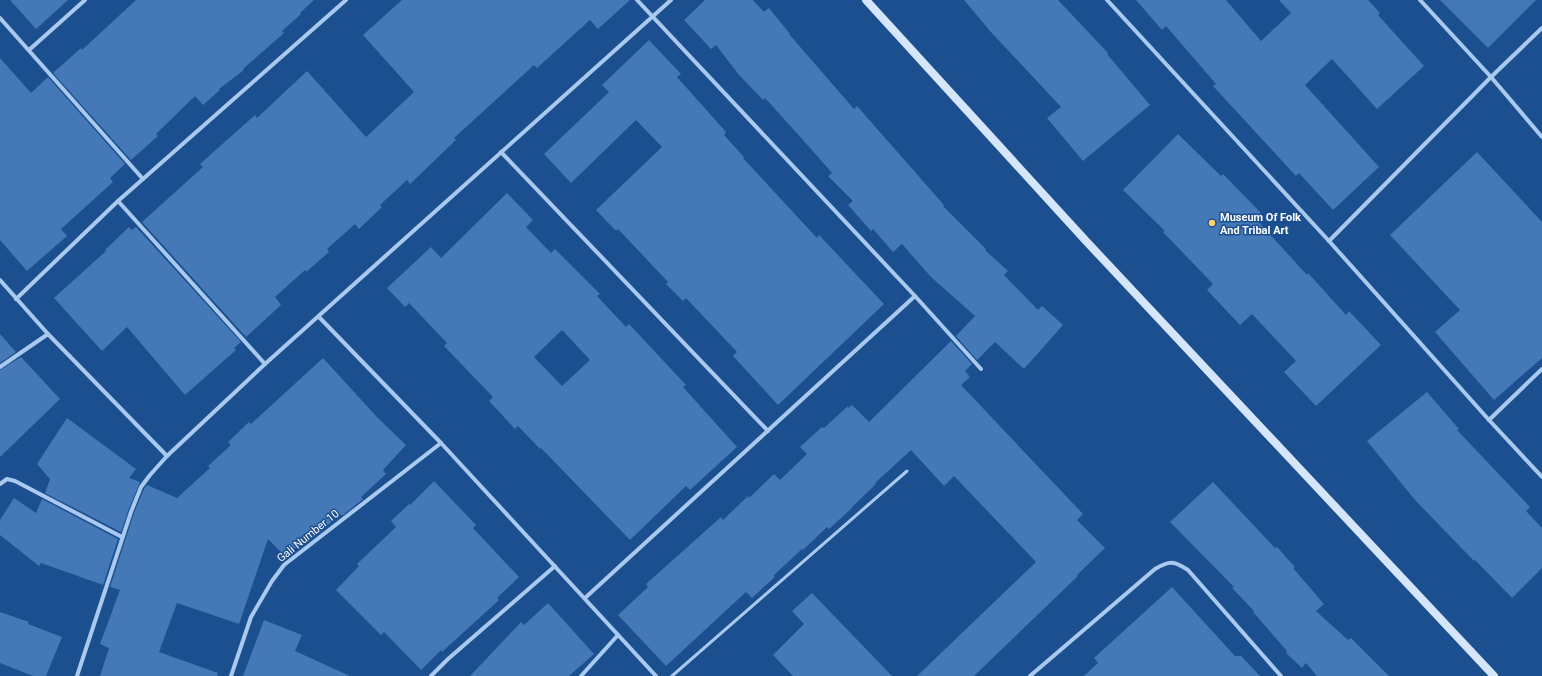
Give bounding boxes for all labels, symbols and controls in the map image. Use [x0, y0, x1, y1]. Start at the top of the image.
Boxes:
place label: Museum Of Folk And Tribal Art [1220, 211, 1301, 237]
marker: Museum Of Folk And Tribal Art [1207, 218, 1217, 228]
street label: Gali Number 10 [274, 507, 342, 565]

